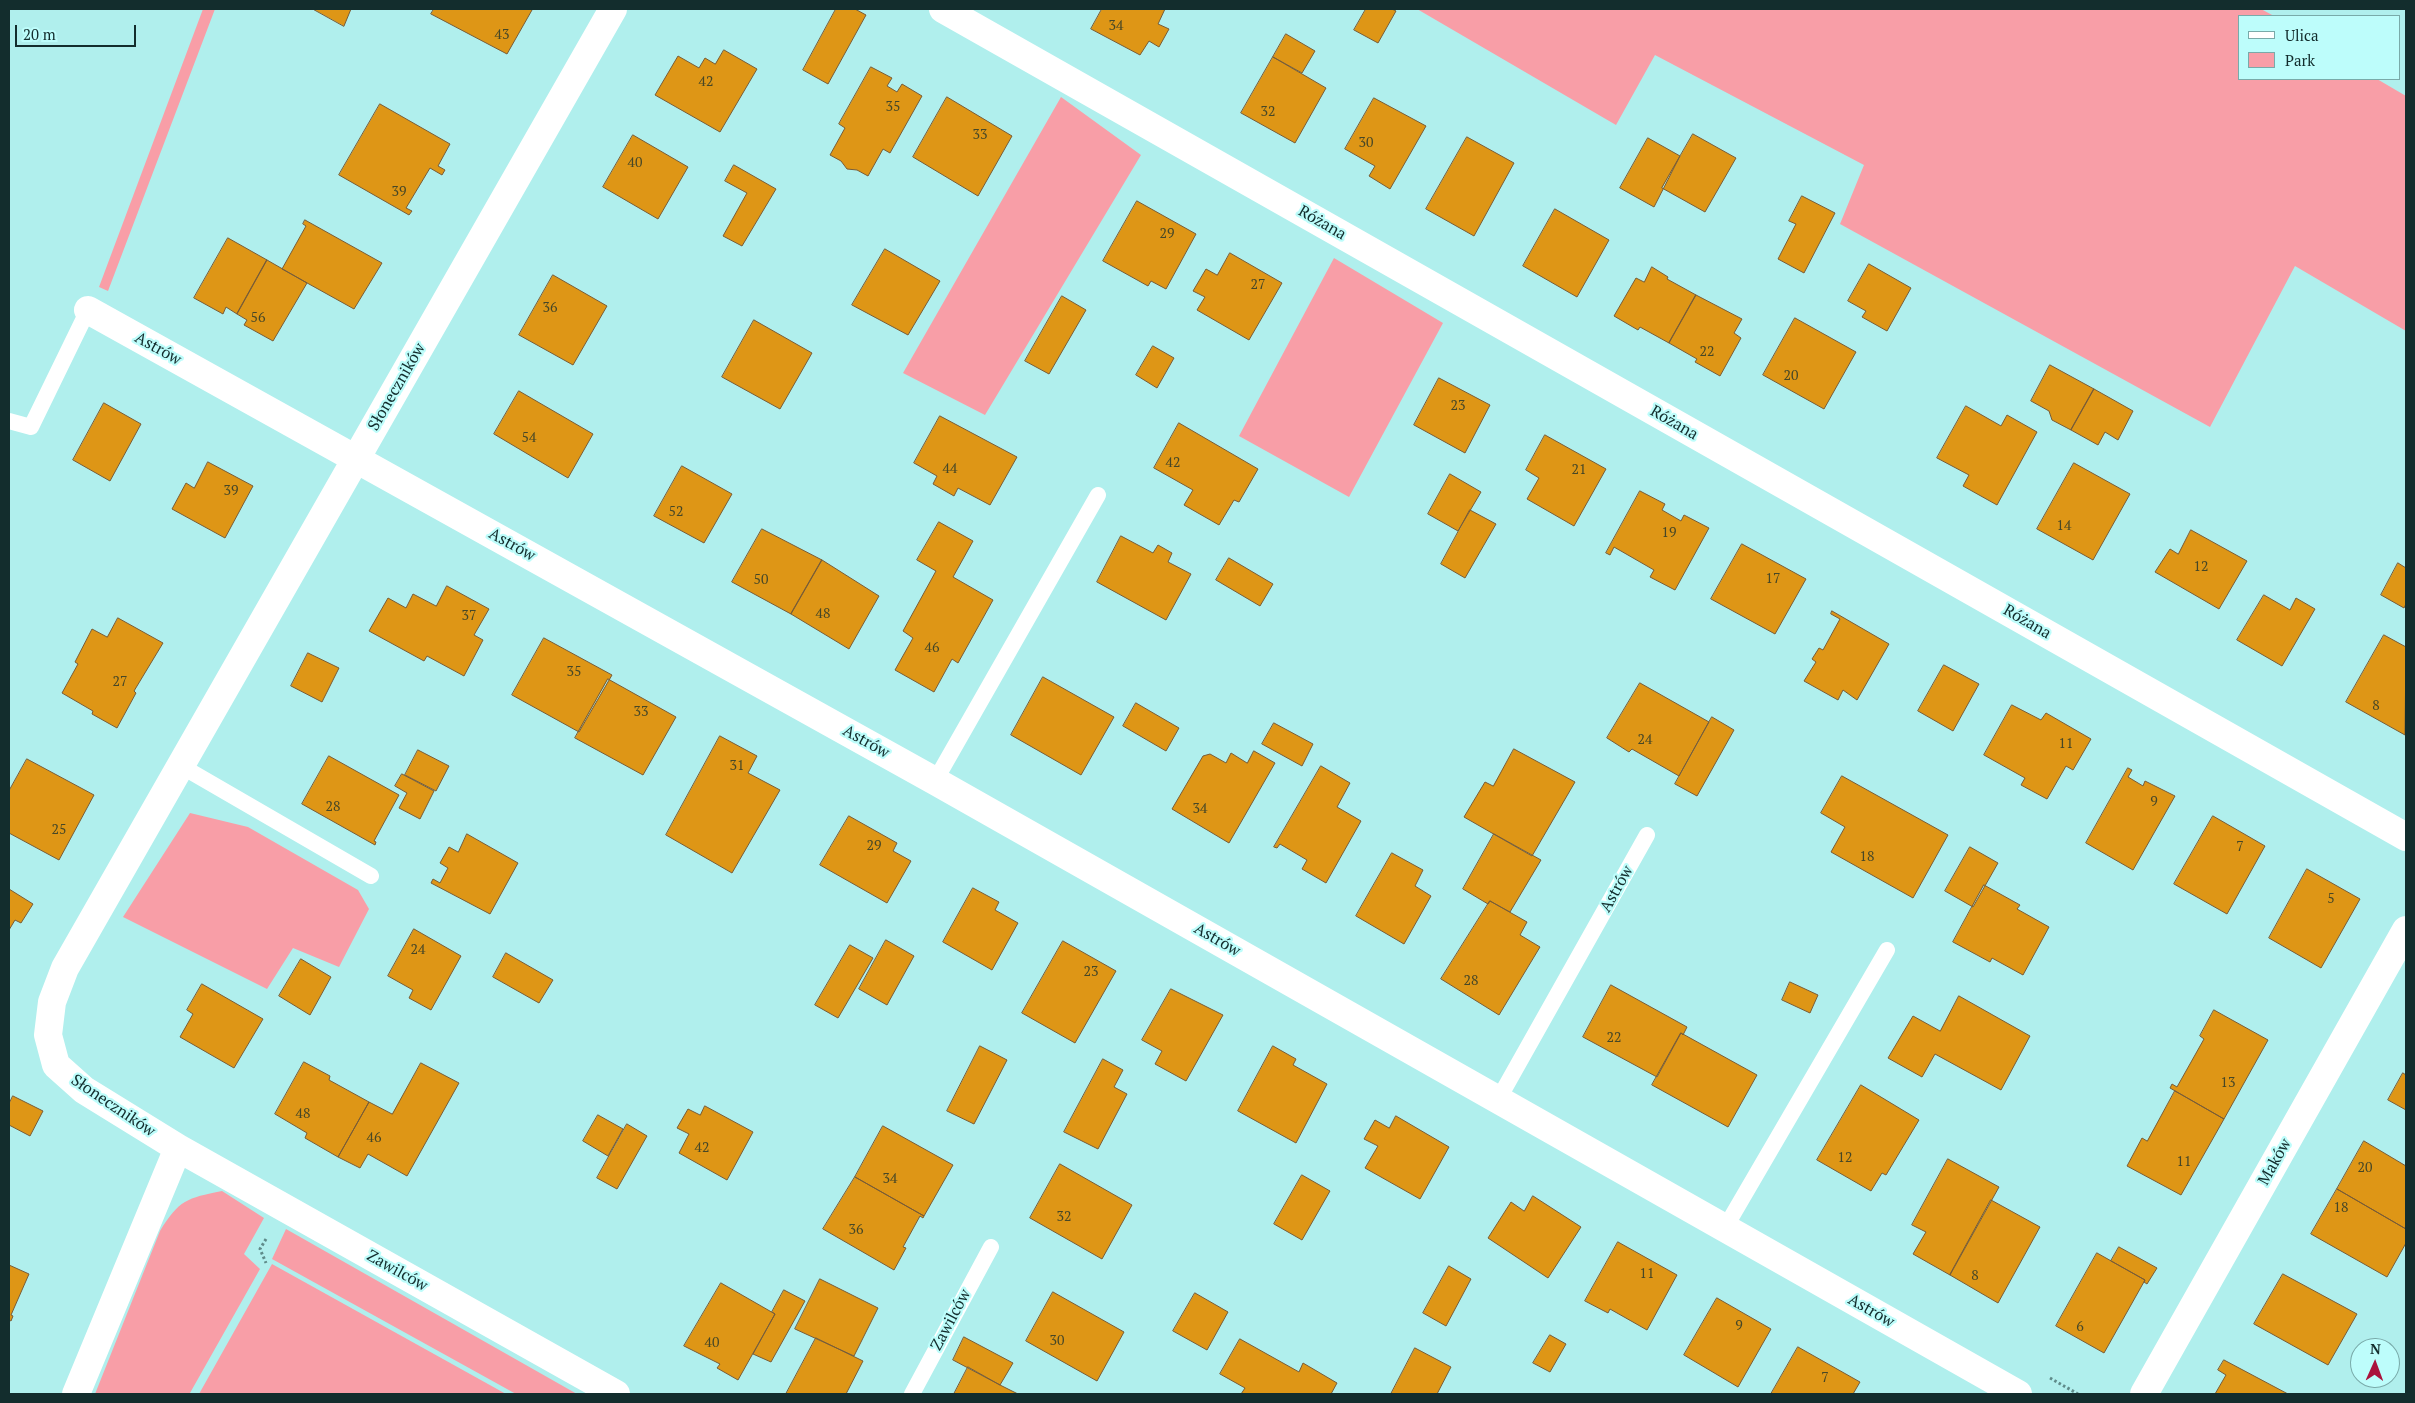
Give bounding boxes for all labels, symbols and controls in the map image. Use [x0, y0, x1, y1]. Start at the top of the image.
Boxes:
scale bar [18, 15, 139, 47]
legend [2238, 15, 2400, 80]
house number: 34 [1109, 18, 1123, 34]
text: 20 m [23, 24, 56, 44]
text: Ulica [2285, 25, 2319, 45]
house number: 43 [495, 27, 509, 43]
text: Park [2285, 50, 2315, 70]
house number: 42 [699, 74, 713, 90]
house number: 35 [886, 99, 900, 115]
house number: 32 [1261, 104, 1275, 120]
house number: 33 [973, 127, 987, 143]
house number: 30 [1359, 135, 1373, 151]
house number: 40 [628, 155, 642, 171]
house number: 39 [392, 184, 406, 200]
street label: Różana [1295, 202, 1349, 244]
house number: 29 [1160, 226, 1174, 242]
house number: 27 [1251, 277, 1265, 293]
house number: 36 [543, 300, 557, 316]
house number: 56 [251, 310, 265, 326]
street label: Astrów [131, 328, 185, 370]
street label: Słoneczników [364, 340, 430, 434]
house number: 22 [1700, 344, 1714, 360]
house number: 20 [1784, 368, 1798, 384]
house number: 23 [1451, 398, 1465, 414]
street label: Różana [1647, 402, 1701, 444]
house number: 54 [522, 430, 536, 446]
house number: 42 [1166, 455, 1180, 471]
house number: 44 [943, 461, 957, 477]
house number: 21 [1572, 462, 1586, 478]
house number: 39 [224, 483, 238, 499]
house number: 52 [669, 504, 683, 520]
house number: 14 [2057, 518, 2071, 534]
street label: Astrów [485, 524, 539, 566]
house number: 19 [1662, 525, 1676, 541]
house number: 12 [2194, 559, 2208, 575]
house number: 17 [1766, 571, 1780, 587]
house number: 50 [754, 572, 768, 588]
street label: Różana [2000, 601, 2054, 643]
house number: 48 [816, 606, 830, 622]
house number: 37 [462, 608, 476, 624]
house number: 46 [925, 640, 939, 656]
house number: 35 [567, 664, 581, 680]
house number: 27 [113, 674, 127, 690]
house number: 8 [2372, 698, 2380, 714]
house number: 33 [634, 704, 648, 720]
street label: Astrów [839, 721, 893, 763]
house number: 24 [1638, 732, 1652, 748]
house number: 11 [2059, 736, 2073, 752]
house number: 31 [730, 758, 744, 774]
house number: 9 [2150, 794, 2158, 810]
house number: 28 [326, 799, 340, 815]
house number: 34 [1193, 801, 1207, 817]
house number: 25 [52, 822, 66, 838]
house number: 29 [867, 838, 881, 854]
house number: 7 [2236, 839, 2244, 855]
house number: 18 [1860, 849, 1874, 865]
street label: Astrów [1596, 862, 1638, 916]
house number: 5 [2327, 891, 2335, 907]
street label: Astrów [1190, 919, 1244, 961]
house number: 24 [411, 942, 425, 958]
house number: 23 [1084, 964, 1098, 980]
house number: 28 [1464, 973, 1478, 989]
house number: 22 [1607, 1030, 1621, 1046]
street label: Słoneczników [67, 1071, 159, 1141]
house number: 13 [2221, 1075, 2235, 1091]
house number: 48 [296, 1106, 310, 1122]
house number: 46 [367, 1130, 381, 1146]
street label: Maków [2254, 1135, 2296, 1189]
house number: 42 [695, 1140, 709, 1156]
house number: 12 [1838, 1150, 1852, 1166]
house number: 11 [2177, 1154, 2191, 1170]
house number: 20 [2358, 1160, 2372, 1176]
house number: 34 [883, 1171, 897, 1187]
house number: 18 [2334, 1200, 2348, 1216]
house number: 32 [1057, 1209, 1071, 1225]
house number: 36 [849, 1222, 863, 1238]
street label: Zawilców [363, 1246, 431, 1296]
house number: 11 [1640, 1266, 1654, 1282]
house number: 8 [1971, 1268, 1979, 1284]
street label: Zawilców [927, 1286, 975, 1354]
street label: Astrów [1844, 1290, 1898, 1332]
house number: 9 [1735, 1318, 1743, 1334]
house number: 6 [2076, 1319, 2084, 1335]
house number: 30 [1050, 1333, 1064, 1349]
house number: 40 [705, 1335, 719, 1351]
north arrow [2350, 1338, 2400, 1388]
text: N [2370, 1339, 2381, 1358]
house number: 7 [1821, 1370, 1829, 1386]

